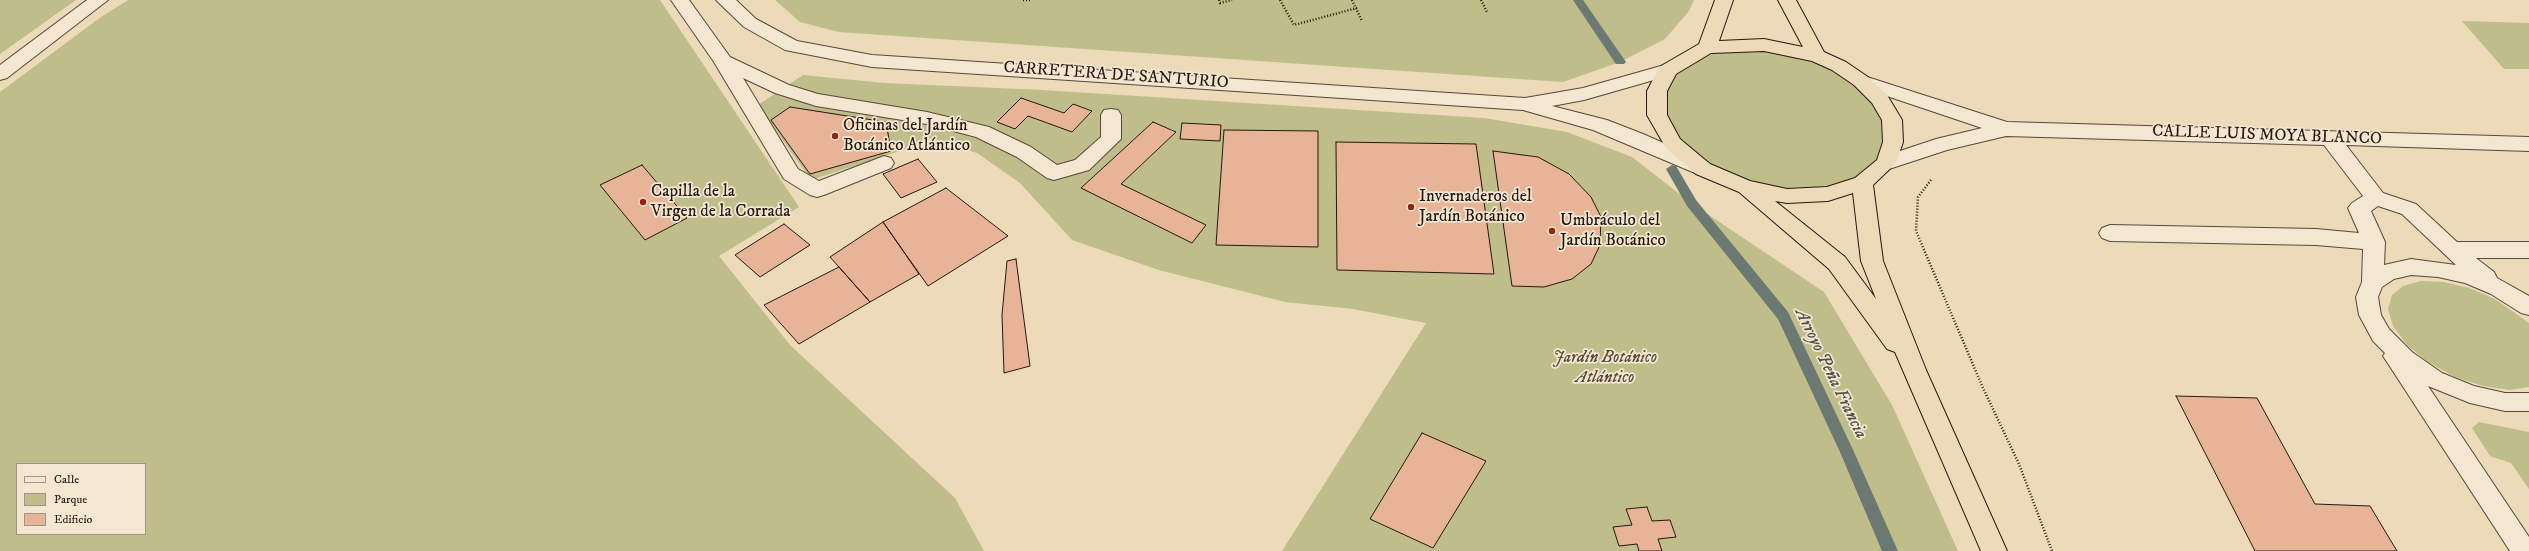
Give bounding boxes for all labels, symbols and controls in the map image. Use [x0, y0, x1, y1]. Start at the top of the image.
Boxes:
street label: CARRETERA DE SANTURIO [1003, 58, 1229, 94]
place label: Oficinas del Jardín Botánico Atlántico [843, 116, 970, 156]
street label: CALLE LUIS MOYA BLANCO [2152, 122, 2382, 150]
marker: Oficinas del Jardín Botánico Atlántico [830, 131, 840, 141]
place label: Capilla de la Virgen de la Corrada [651, 182, 790, 222]
place label: Invernaderos del Jardín Botánico [1419, 187, 1532, 227]
marker: Capilla de la Virgen de la Corrada [638, 197, 648, 207]
marker: Invernaderos del Jardín Botánico [1406, 202, 1416, 212]
place label: Umbráculo del Jardín Botánico [1560, 211, 1666, 251]
marker: Umbráculo del Jardín Botánico [1547, 226, 1557, 236]
water label: Arroyo Peña Francia [1789, 305, 1871, 443]
park label: Jardín Botánico Atlántico [1553, 348, 1657, 388]
legend [16, 463, 146, 535]
text: Calle [54, 472, 79, 487]
text: Parque [54, 492, 87, 507]
text: Edificio [54, 512, 92, 527]

